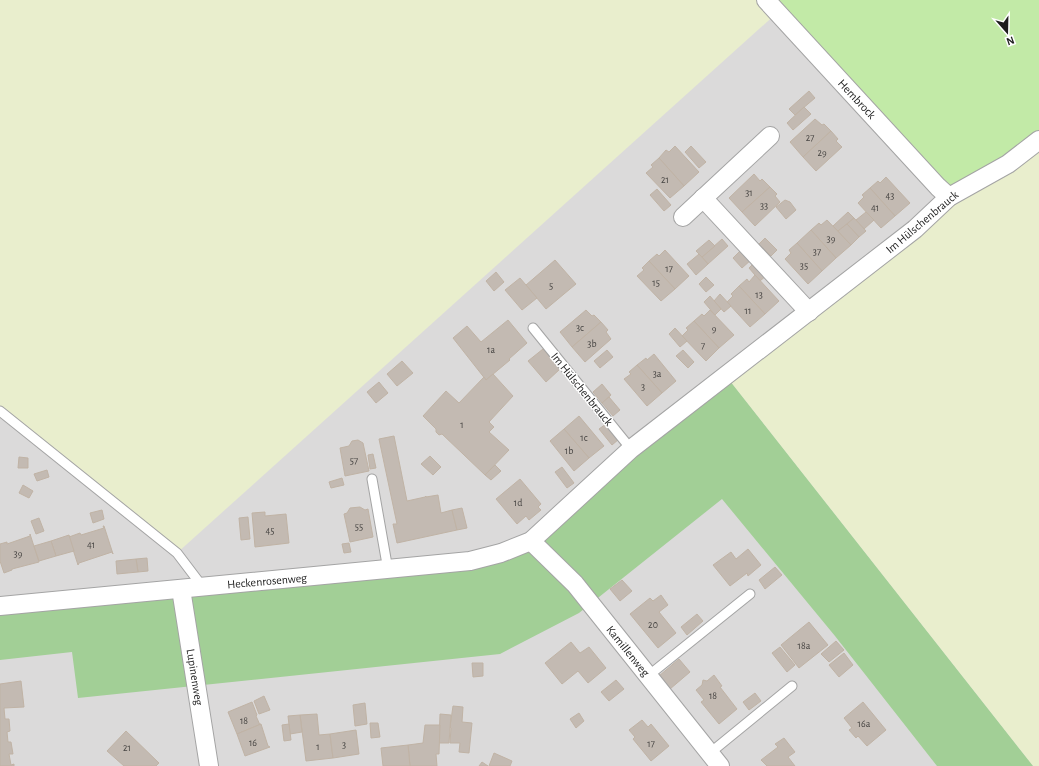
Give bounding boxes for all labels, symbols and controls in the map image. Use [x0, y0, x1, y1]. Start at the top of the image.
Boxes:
north arrow [987, 12, 1027, 52]
text: N [1005, 34, 1016, 47]
street label: Hembrock [836, 77, 878, 121]
house number: 27 [806, 133, 814, 143]
house number: 29 [817, 148, 827, 158]
house number: 21 [661, 175, 669, 185]
house number: 31 [745, 188, 753, 198]
street label: Im Hülschenbrauck [884, 188, 961, 256]
house number: 43 [886, 191, 894, 201]
house number: 33 [760, 201, 768, 211]
house number: 41 [871, 203, 879, 213]
house number: 39 [827, 234, 836, 244]
house number: 37 [813, 247, 821, 257]
house number: 35 [800, 261, 808, 271]
house number: 17 [665, 264, 673, 274]
house number: 15 [652, 278, 660, 288]
house number: 5 [549, 281, 553, 291]
house number: 13 [755, 290, 763, 300]
house number: 11 [745, 306, 751, 316]
house number: 3c [576, 323, 584, 333]
house number: 9 [712, 324, 717, 334]
house number: 3b [587, 339, 597, 349]
house number: 7 [701, 341, 705, 351]
house number: 1a [487, 345, 495, 355]
street label: Im Hülschenbrauck [549, 350, 615, 428]
house number: 3a [653, 369, 662, 379]
house number: 3 [641, 382, 645, 392]
house number: 1 [460, 420, 464, 430]
house number: 1c [580, 433, 588, 443]
house number: 1b [565, 446, 573, 456]
house number: 57 [350, 456, 358, 466]
house number: 1d [514, 498, 522, 508]
house number: 55 [355, 522, 363, 532]
house number: 45 [266, 526, 275, 536]
house number: 41 [87, 540, 95, 550]
house number: 39 [14, 549, 23, 559]
street label: Heckenrosenweg [227, 572, 307, 590]
house number: 20 [648, 620, 658, 630]
street label: Kamillenweg [604, 624, 652, 679]
house number: 18a [798, 641, 811, 651]
street label: Lupinenweg [185, 648, 205, 706]
house number: 18 [709, 691, 717, 701]
house number: 18 [240, 716, 248, 726]
house number: 16a [858, 719, 871, 729]
house number: 16 [249, 738, 257, 748]
house number: 17 [647, 739, 655, 749]
house number: 3 [342, 740, 346, 750]
house number: 1 [316, 742, 320, 752]
house number: 21 [123, 743, 131, 753]

